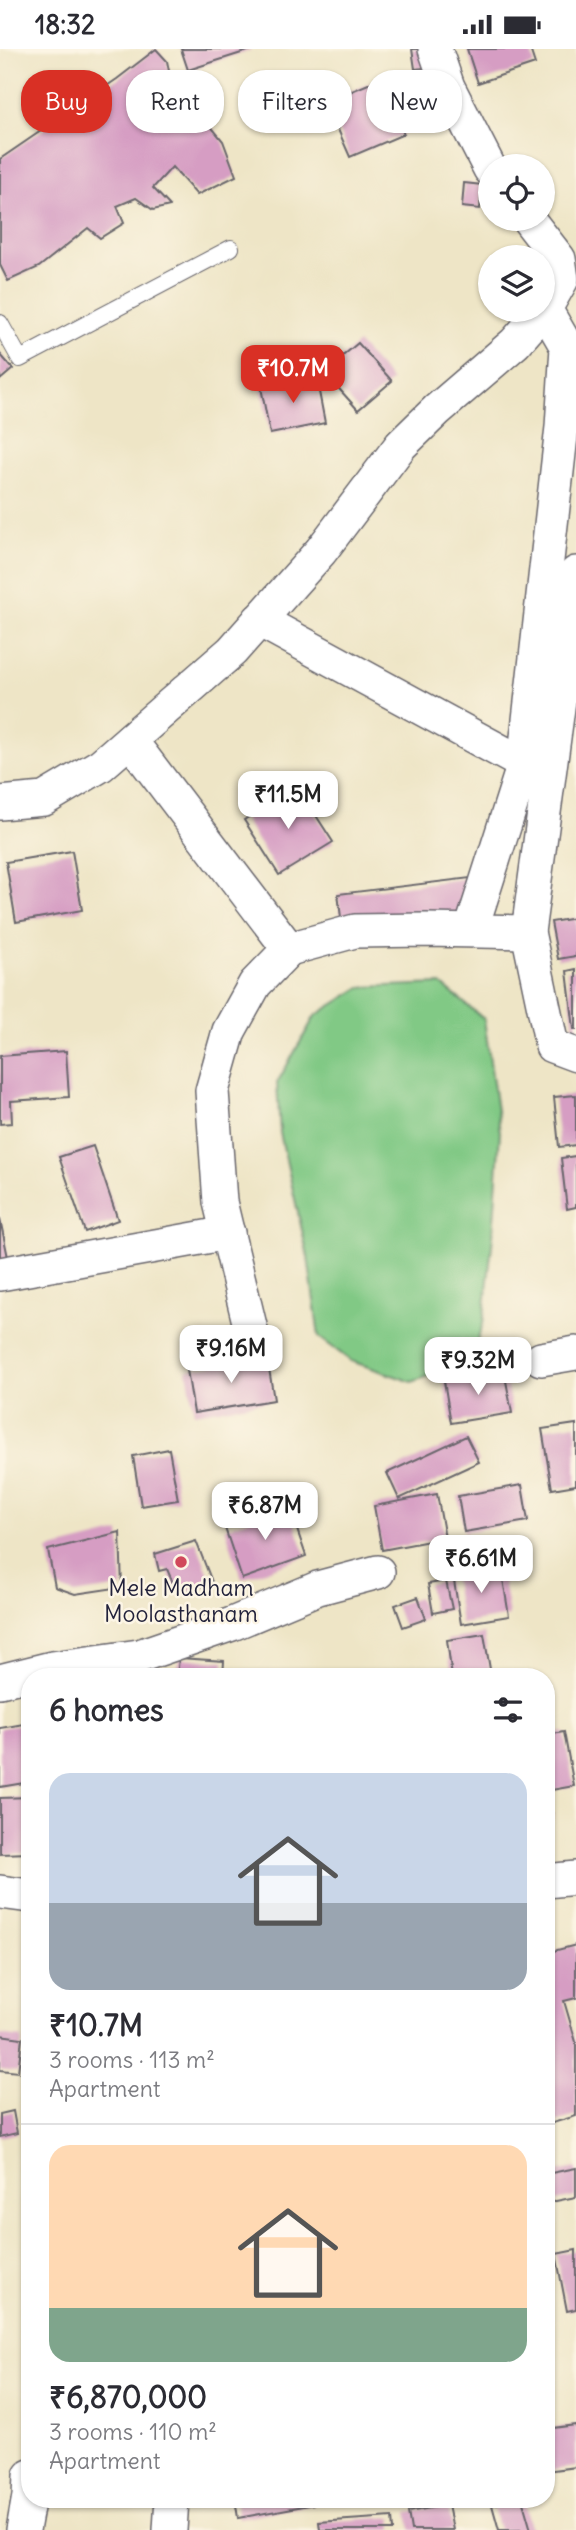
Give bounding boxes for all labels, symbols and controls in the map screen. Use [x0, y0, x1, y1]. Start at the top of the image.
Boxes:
text: 18:32 [35, 8, 95, 41]
chip: Buy [21, 70, 112, 133]
chip: Rent [126, 70, 224, 133]
chip: Filters [238, 70, 352, 133]
chip: New [366, 70, 462, 133]
map controls [478, 154, 555, 322]
button: locate [478, 154, 555, 231]
button: layers [478, 245, 555, 322]
pin: ₹10.7M [236, 345, 350, 405]
text: ₹10.7M [257, 353, 329, 382]
pin: ₹11.5M [231, 771, 345, 831]
text: ₹11.5M [254, 779, 322, 808]
pin: ₹9.16M [174, 1325, 288, 1385]
text: ₹9.16M [196, 1333, 266, 1362]
pin: ₹9.32M [421, 1337, 535, 1397]
text: ₹9.32M [440, 1345, 516, 1374]
pin: ₹6.87M [208, 1483, 322, 1542]
text: ₹6.87M [228, 1490, 302, 1519]
pin: ₹6.61M [424, 1535, 538, 1595]
text: ₹6.61M [445, 1543, 517, 1572]
marker: Mele Madham Moolasthanam [173, 1554, 189, 1570]
place label: Mele Madham Moolasthanam [104, 1573, 258, 1628]
text: 6 homes [49, 1691, 164, 1729]
icon: filters [489, 1691, 527, 1729]
icon: home [225, 1818, 351, 1944]
text: ₹10.7M [49, 2006, 143, 2044]
text: 3 rooms · 113 m² [49, 2045, 215, 2074]
text: Apartment [49, 2074, 161, 2103]
icon: home [225, 2190, 351, 2316]
text: ₹6,870,000 [49, 2378, 207, 2416]
text: 3 rooms · 110 m² [49, 2417, 217, 2446]
text: Apartment [49, 2446, 161, 2475]

